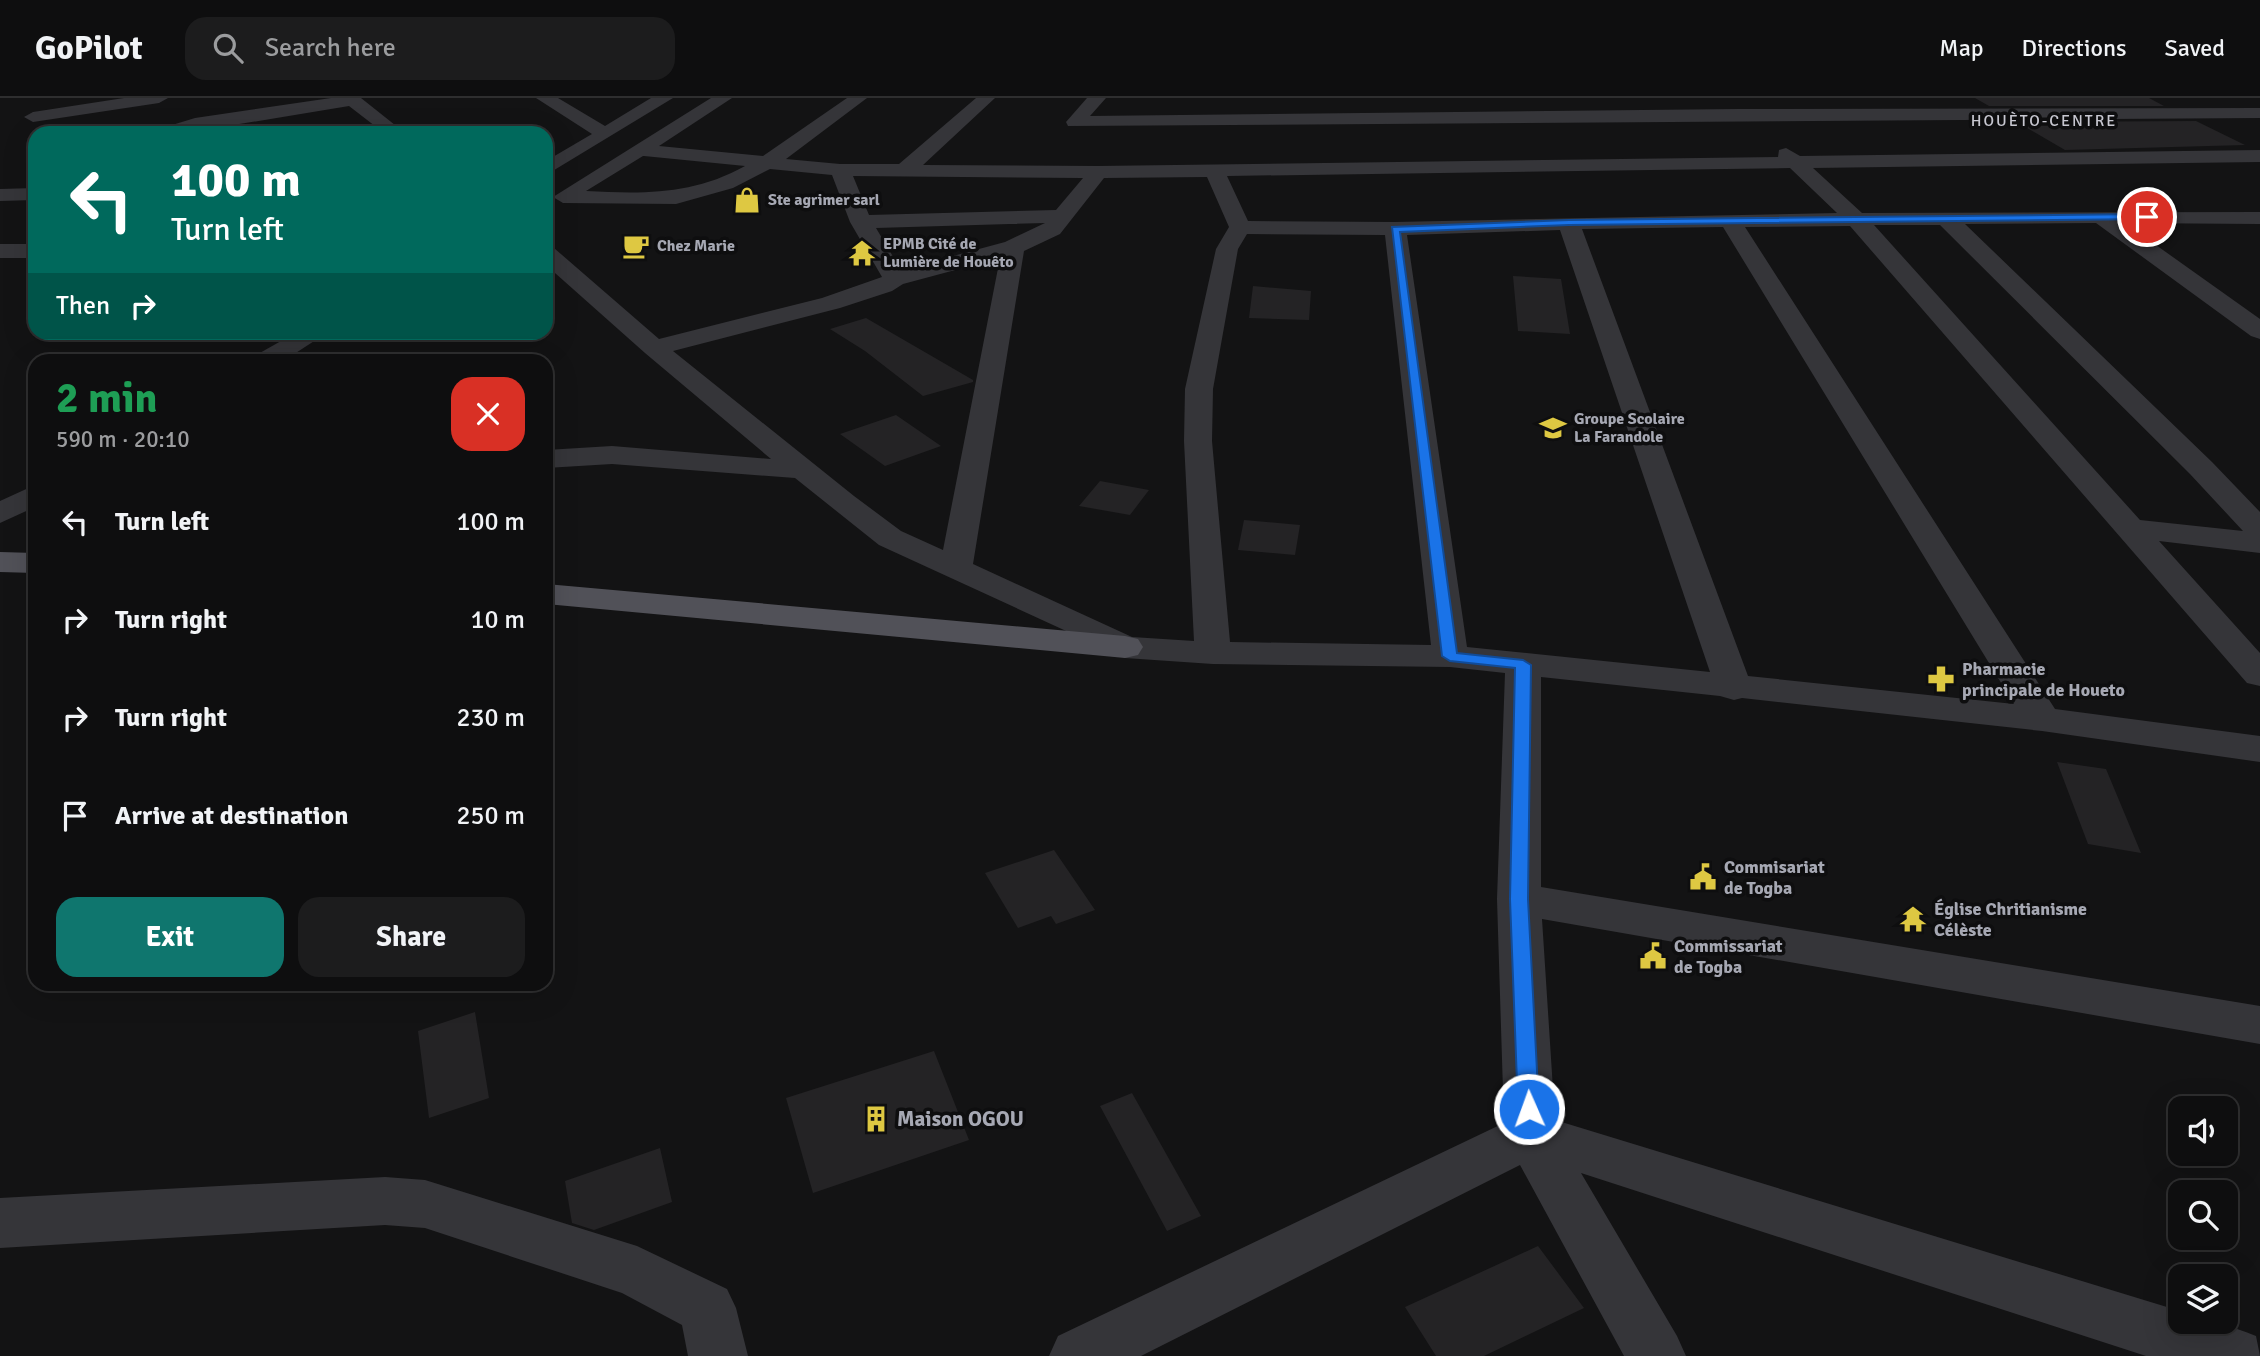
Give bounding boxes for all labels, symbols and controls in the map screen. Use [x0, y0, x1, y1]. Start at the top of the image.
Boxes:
search box [185, 17, 675, 80]
text: GoPilot [35, 28, 143, 69]
icon: search [209, 29, 247, 67]
text: Search here [265, 32, 396, 64]
text: Map [1939, 33, 1984, 63]
text: Directions [2022, 33, 2127, 63]
text: Saved [2165, 33, 2225, 63]
district label: HOUÈTO-CENTRE [1971, 111, 2117, 131]
text: 100 m [171, 150, 301, 210]
icon: left [56, 154, 147, 245]
shop icon: Ste agrimer sarl [732, 185, 762, 215]
pin [2117, 187, 2177, 247]
place label: Ste agrimer sarl [768, 190, 880, 210]
icon: arrive [2128, 198, 2166, 236]
text: Turn left [171, 210, 284, 249]
cafe icon: Chez Marie [621, 231, 651, 261]
place label: EPMB Cité de Lumière de Houêto [883, 234, 1014, 272]
place label: Chez Marie [657, 236, 735, 256]
temple icon: EPMB Cité de Lumière de Houêto [847, 238, 877, 268]
icon: right [124, 287, 162, 325]
text: Then [56, 290, 110, 322]
text: 2 min [56, 373, 157, 424]
button: close [451, 377, 525, 451]
place label: Groupe Scolaire La Farandole [1574, 409, 1685, 447]
school or university icon: Groupe Scolaire La Farandole [1538, 413, 1568, 443]
text: 590 m · 20:10 [56, 425, 190, 454]
icon: left [56, 503, 94, 541]
text: Turn left [115, 506, 209, 538]
text: 100 m [456, 506, 525, 538]
icon: right [56, 601, 94, 639]
text: Turn right [115, 604, 227, 636]
text: 10 m [470, 604, 525, 636]
place label: Pharmacie principale de Houeto [1962, 658, 2125, 701]
pharmacy icon: Pharmacie principale de Houeto [1926, 664, 1956, 694]
icon: right [56, 699, 94, 737]
text: Turn right [115, 702, 227, 734]
text: 230 m [456, 702, 525, 734]
icon: arrive [56, 797, 94, 835]
text: Arrive at destination [115, 800, 348, 832]
text: 250 m [456, 800, 525, 832]
place label: Commisariat de Togba [1724, 856, 1825, 899]
public building icon: Commisariat de Togba [1688, 862, 1718, 892]
button: Exit [56, 897, 284, 977]
button: Share [298, 897, 525, 977]
place label: Église Chritianisme Célèste [1934, 898, 2087, 941]
temple icon: Église Chritianisme Célèste [1898, 904, 1928, 934]
place label: Commissariat de Togba [1674, 935, 1783, 978]
public building icon: Commissariat de Togba [1638, 941, 1668, 971]
position arrow [1492, 1072, 1566, 1146]
map controls [2168, 1096, 2238, 1334]
button: sound [2168, 1096, 2238, 1166]
building icon: Maison OGOU [861, 1104, 891, 1134]
place label: Maison OGOU [897, 1106, 1024, 1132]
button: search [2168, 1180, 2238, 1250]
button: layers [2168, 1264, 2238, 1334]

